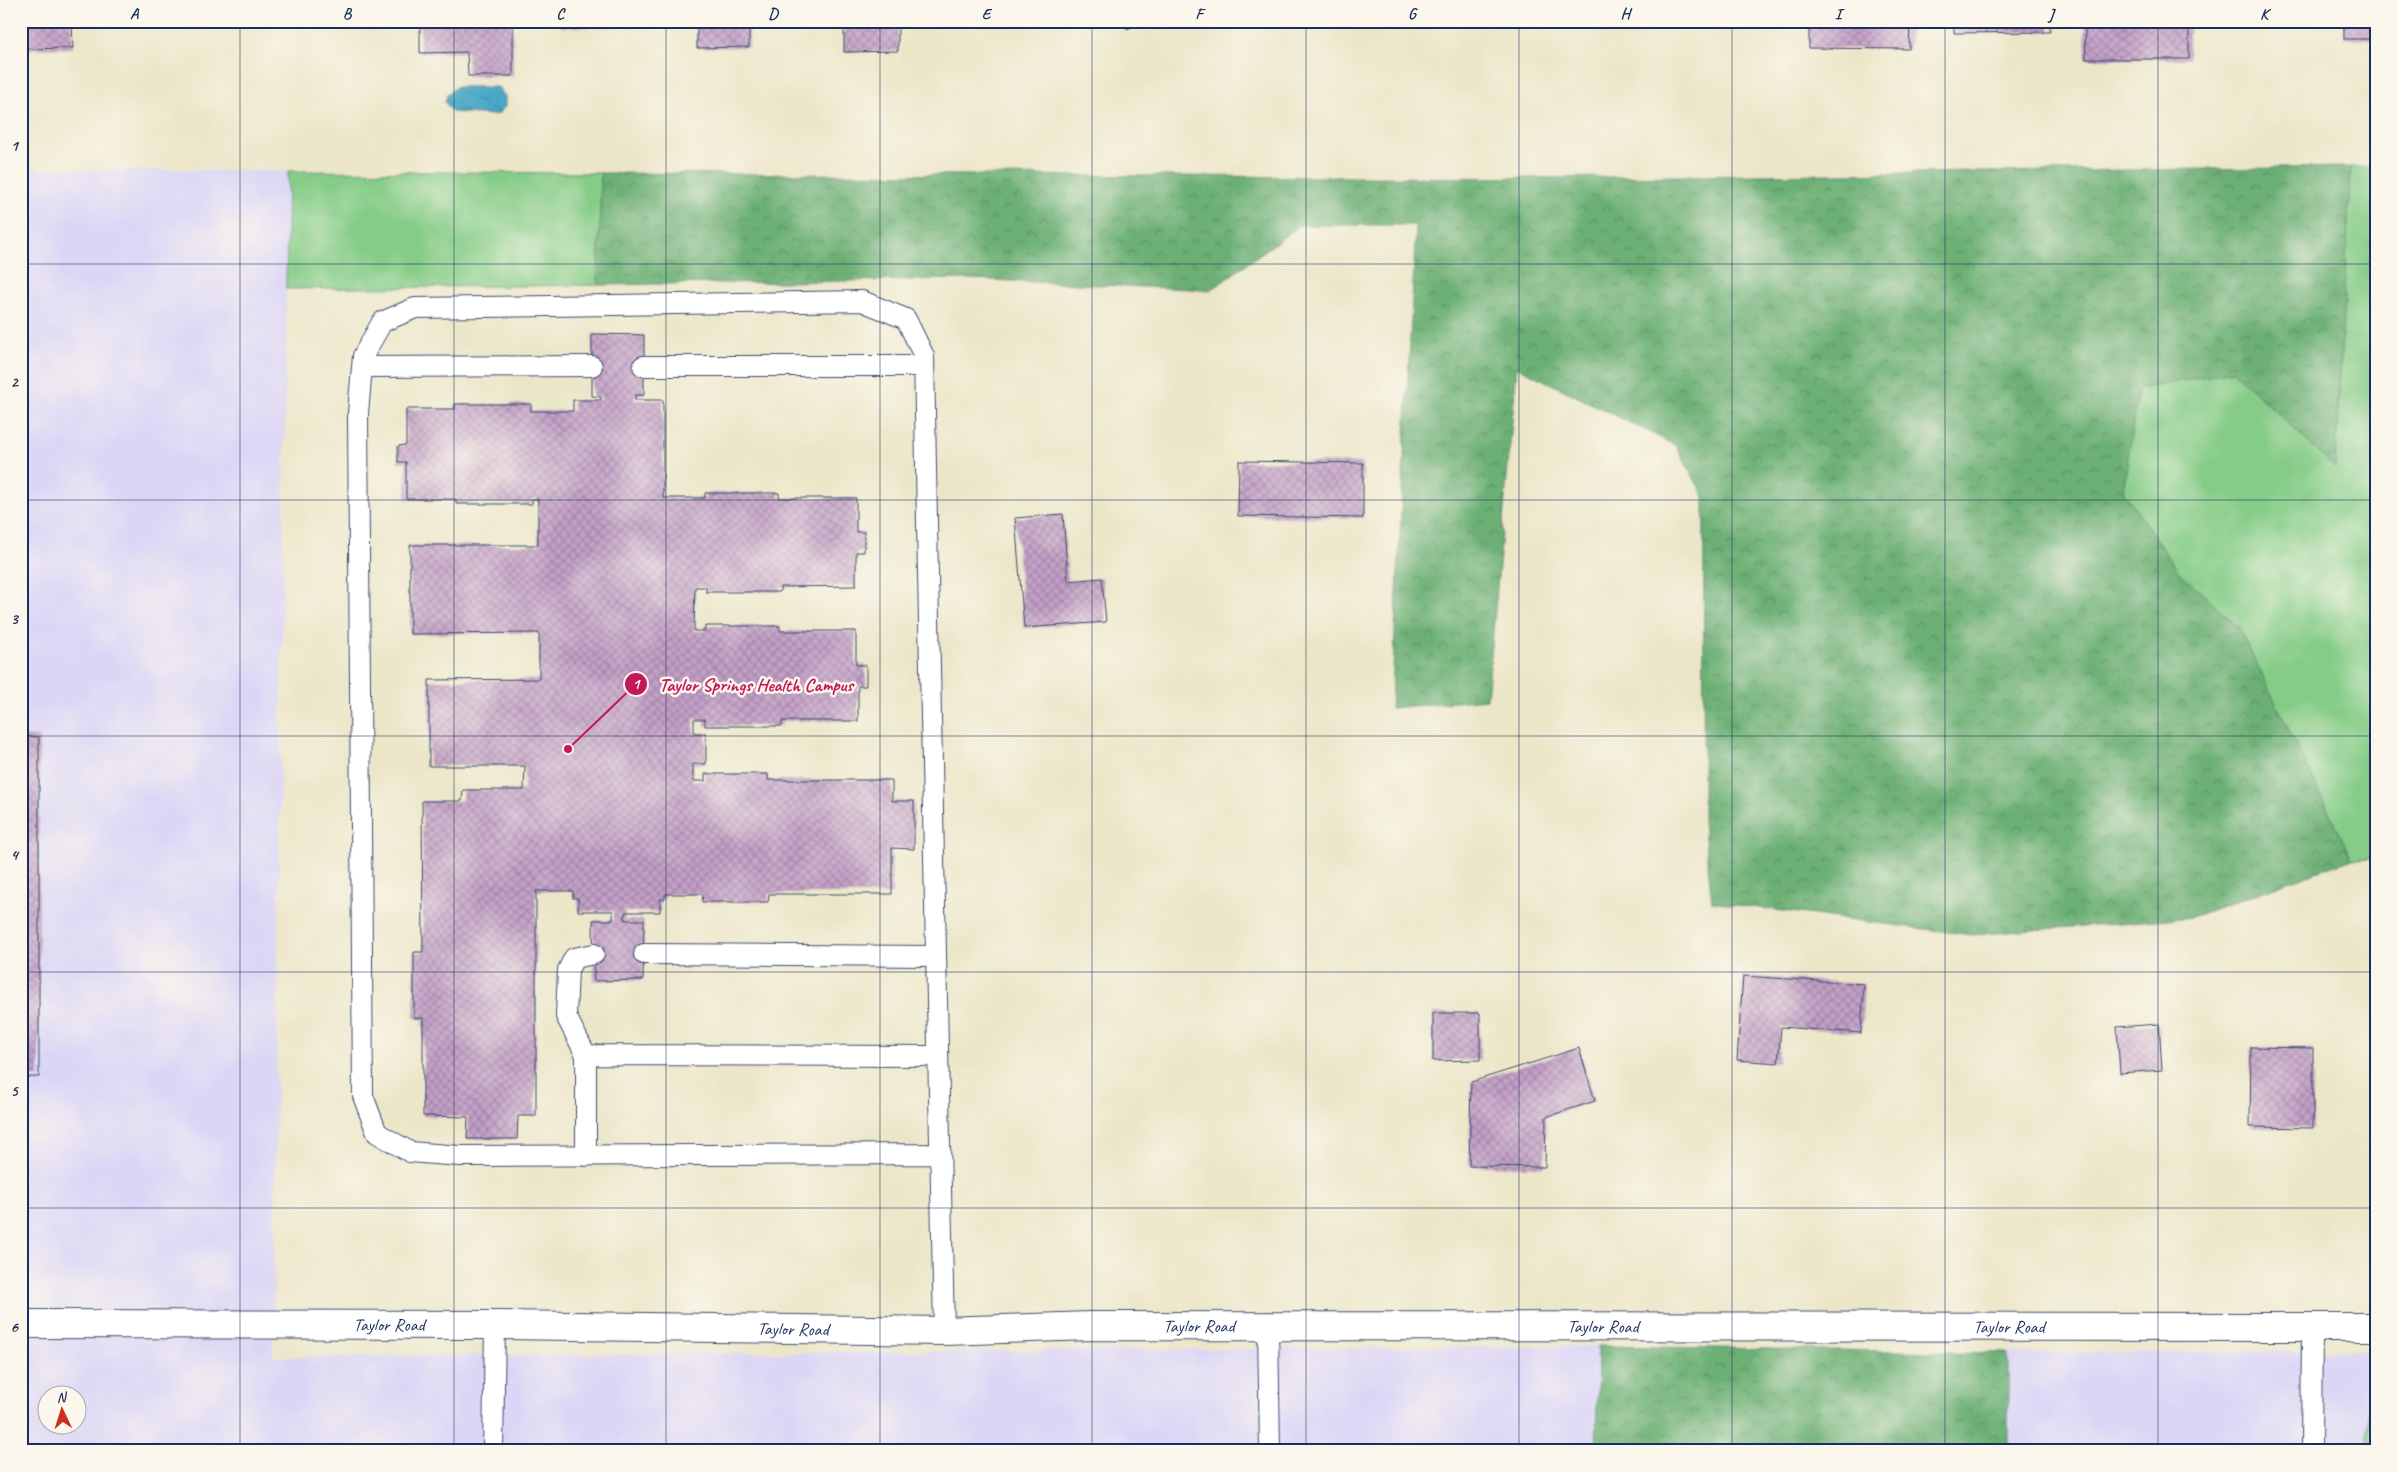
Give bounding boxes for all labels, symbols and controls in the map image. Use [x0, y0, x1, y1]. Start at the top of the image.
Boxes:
text: A [130, 4, 140, 24]
text: B [343, 4, 353, 24]
text: C [556, 4, 566, 24]
text: D [768, 4, 779, 24]
text: E [982, 4, 993, 24]
text: F [1195, 4, 1206, 24]
text: G [1408, 4, 1418, 24]
text: H [1620, 4, 1632, 24]
text: I [1835, 4, 1845, 24]
text: J [2047, 4, 2056, 24]
text: K [2260, 4, 2272, 24]
text: 1 [10, 136, 19, 156]
text: 2 [10, 372, 19, 392]
text: 3 [10, 609, 19, 629]
callout: Taylor Springs Health Campus [624, 667, 863, 701]
text: Taylor Springs Health Campus [659, 673, 855, 697]
text: 1 [633, 675, 642, 694]
text: 4 [10, 845, 19, 865]
text: 5 [11, 1081, 20, 1101]
street label: Taylor Road [353, 1314, 428, 1336]
street label: Taylor Road [1163, 1315, 1237, 1337]
street label: Taylor Road [1567, 1315, 1641, 1337]
street label: Taylor Road [1973, 1316, 2047, 1338]
text: 6 [10, 1317, 19, 1337]
street label: Taylor Road [757, 1318, 832, 1340]
north arrow [38, 1384, 88, 1434]
text: N [56, 1389, 68, 1406]

